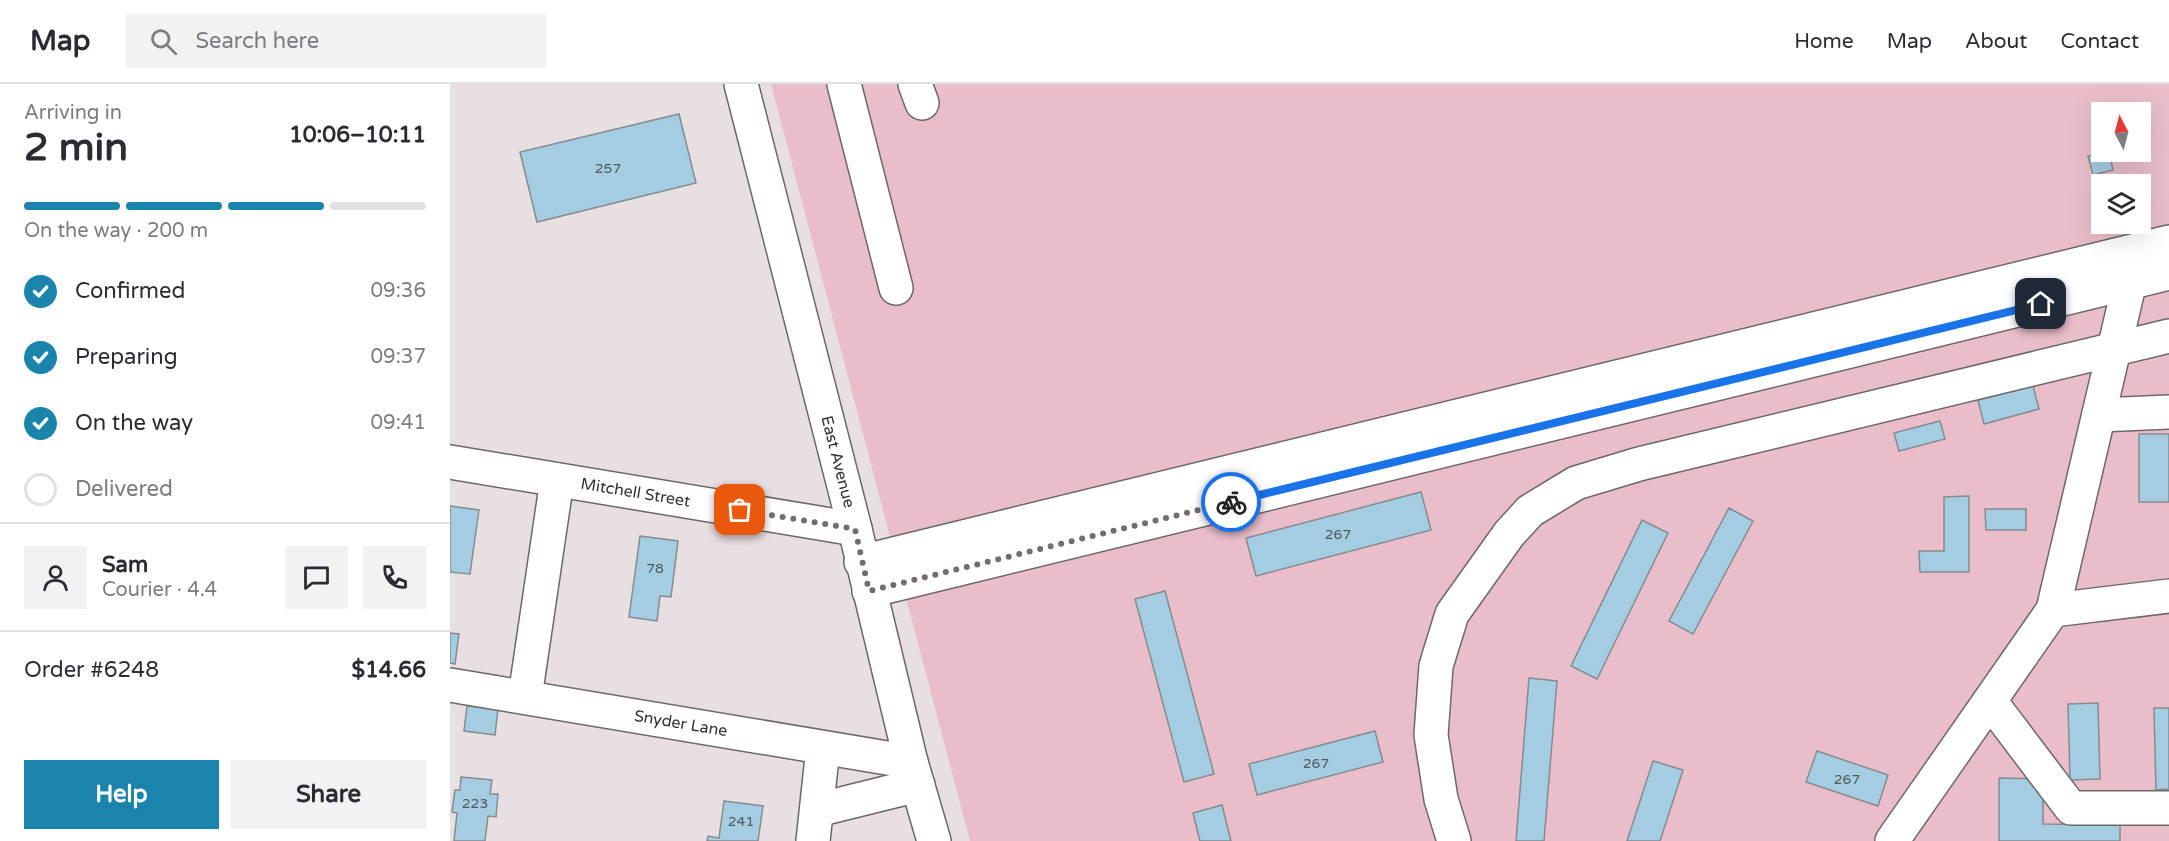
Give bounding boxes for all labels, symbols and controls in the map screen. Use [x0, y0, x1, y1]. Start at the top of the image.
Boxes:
search box [126, 14, 546, 68]
text: Map [30, 24, 90, 58]
icon: search [147, 25, 180, 58]
text: Search here [195, 28, 319, 54]
text: Home [1794, 29, 1854, 54]
text: Map [1887, 29, 1932, 54]
text: About [1965, 29, 2027, 54]
text: Contact [2060, 29, 2139, 54]
text: Arriving in [24, 101, 122, 125]
north arrow [2091, 102, 2151, 162]
map controls [2091, 102, 2151, 234]
text: 10:06–10:11 [289, 122, 426, 148]
text: 2 min [24, 124, 128, 171]
house number: 257 [595, 160, 621, 177]
button: layers [2091, 174, 2151, 234]
text: On the way · 200 m [24, 219, 208, 243]
icon: check [24, 275, 57, 308]
text: Confirmed [75, 278, 185, 304]
pin [2015, 278, 2066, 329]
text: 09:36 [371, 279, 426, 303]
icon: home [2024, 287, 2057, 320]
icon: check [24, 341, 57, 374]
text: Preparing [75, 344, 178, 370]
text: 09:37 [371, 345, 426, 369]
icon: check [24, 407, 57, 440]
text: On the way [75, 410, 193, 436]
text: 09:41 [371, 411, 426, 435]
street label: East Avenue [816, 414, 859, 510]
courier [1201, 472, 1261, 532]
street label: Mitchell Street [579, 474, 692, 512]
text: Delivered [75, 476, 173, 502]
pin [714, 484, 765, 535]
icon: bike [1215, 486, 1248, 519]
icon: bag [723, 493, 756, 526]
house number: 267 [1325, 526, 1351, 543]
button: person [24, 546, 87, 609]
button: chat [285, 546, 348, 609]
button: phone [363, 546, 426, 609]
text: Sam [102, 552, 148, 578]
house number: 78 [646, 560, 664, 577]
text: Courier · 4.4 [102, 578, 217, 602]
text: Order #6248 [24, 657, 159, 683]
text: $14.66 [351, 657, 426, 683]
street label: Snyder Lane [633, 706, 729, 741]
house number: 267 [1303, 755, 1329, 772]
button: Help [24, 760, 219, 829]
button: Share [231, 760, 426, 829]
house number: 267 [1834, 771, 1860, 788]
house number: 223 [462, 795, 488, 812]
house number: 241 [728, 813, 754, 830]

